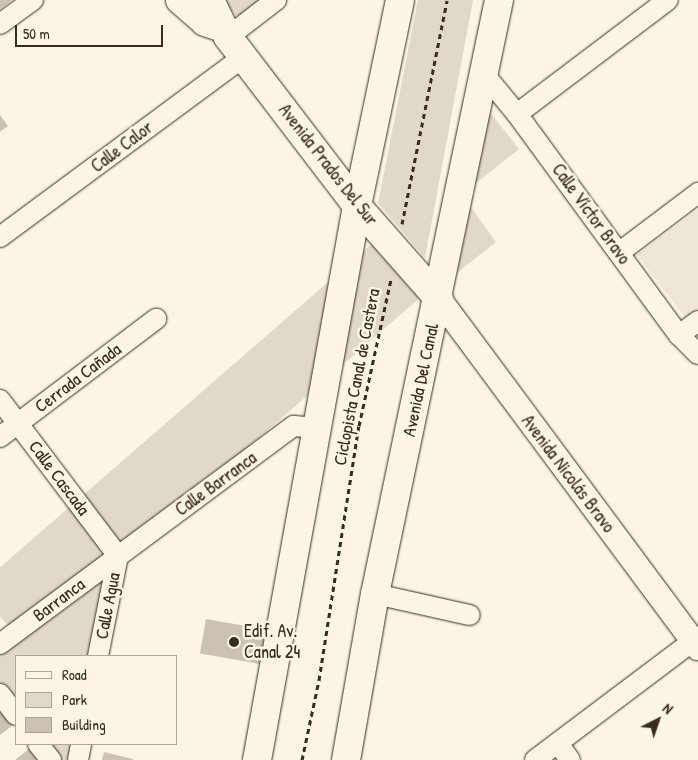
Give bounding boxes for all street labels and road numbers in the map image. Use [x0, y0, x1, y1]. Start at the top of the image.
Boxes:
street label: Avenida Prados Del Sur [274, 100, 382, 230]
street label: Calle Calor [87, 117, 157, 177]
street label: Calle Víctor Bravo [547, 159, 635, 269]
street label: Ciclopista Canal de Castera [329, 287, 385, 467]
street label: Avenida Del Canal [398, 321, 444, 439]
street label: Cerrada Cañada [31, 339, 125, 417]
street label: Avenida Nicolás Bravo [517, 411, 619, 537]
street label: Calle Cascada [24, 436, 94, 520]
street label: Calle Barranca [171, 447, 261, 521]
street label: Calle Agua [91, 571, 125, 641]
street label: Barranca [29, 574, 89, 626]

